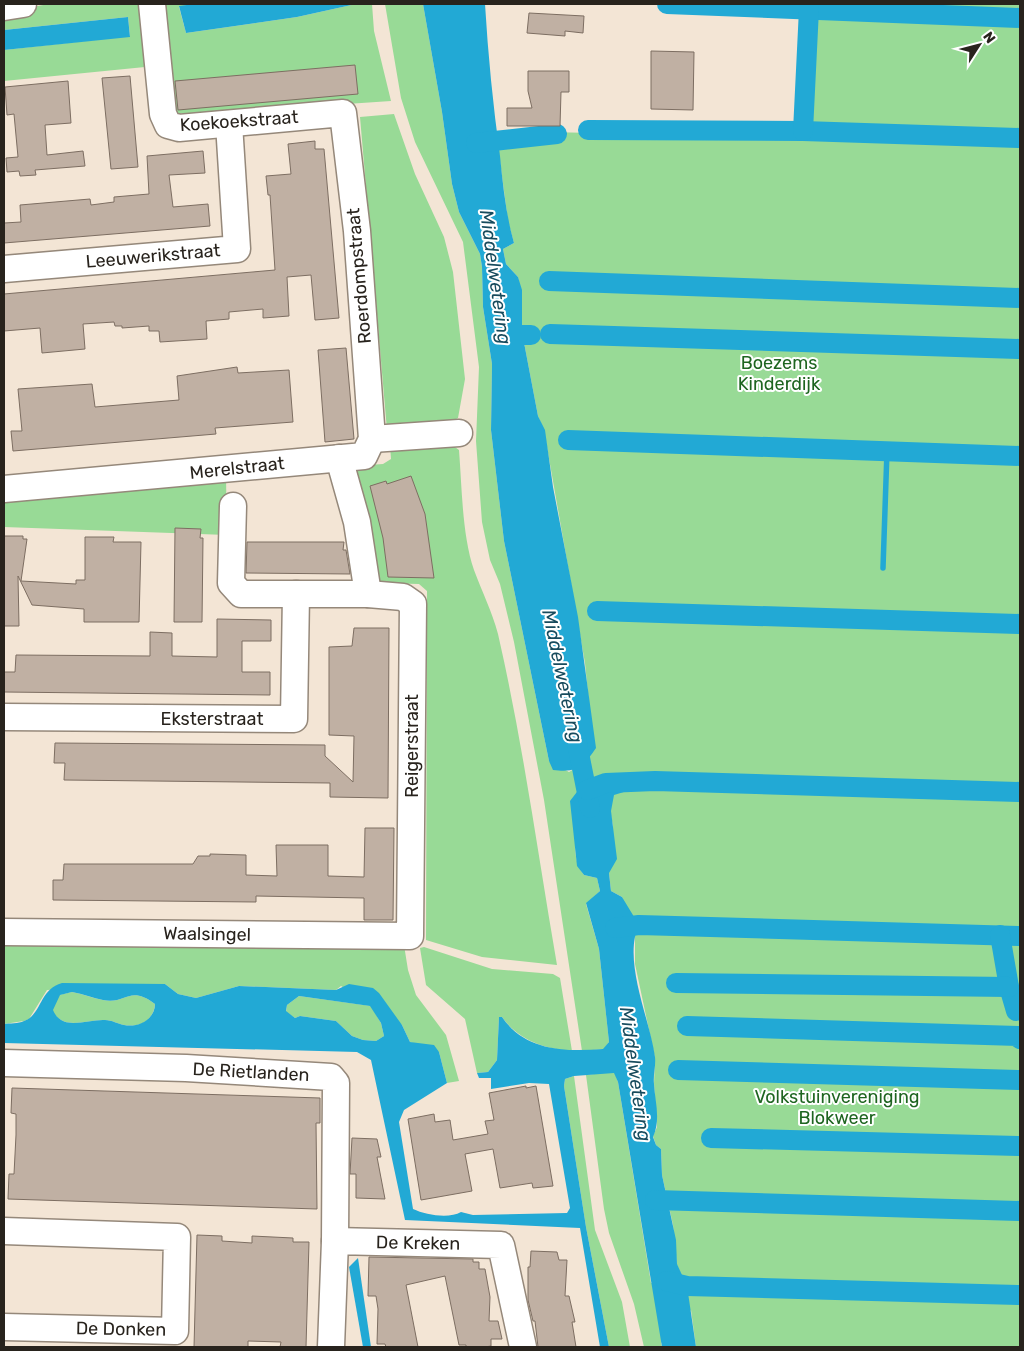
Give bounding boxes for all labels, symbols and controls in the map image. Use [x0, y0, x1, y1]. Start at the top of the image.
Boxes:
north arrow [954, 20, 1004, 70]
text: N [979, 29, 999, 47]
street label: Koekoekstraat [179, 106, 299, 136]
street label: Roerdompstraat [342, 207, 376, 345]
water label: Middelwetering [475, 208, 516, 346]
street label: Leeuwerikstraat [85, 239, 221, 273]
park label: Boezems Kinderdijk [738, 352, 821, 395]
street label: Merelstraat [189, 452, 285, 484]
water label: Middelwetering [537, 607, 588, 745]
street label: Reigerstraat [401, 694, 423, 798]
street label: Eksterstraat [161, 708, 263, 730]
street label: Waalsingel [163, 922, 251, 946]
water label: Middelwetering [615, 1005, 656, 1143]
street label: De Rietlanden [192, 1058, 310, 1086]
park label: Volkstuinvereniging Blokweer [754, 1086, 920, 1129]
street label: De Kreken [376, 1231, 460, 1255]
street label: De Donken [76, 1317, 166, 1341]

